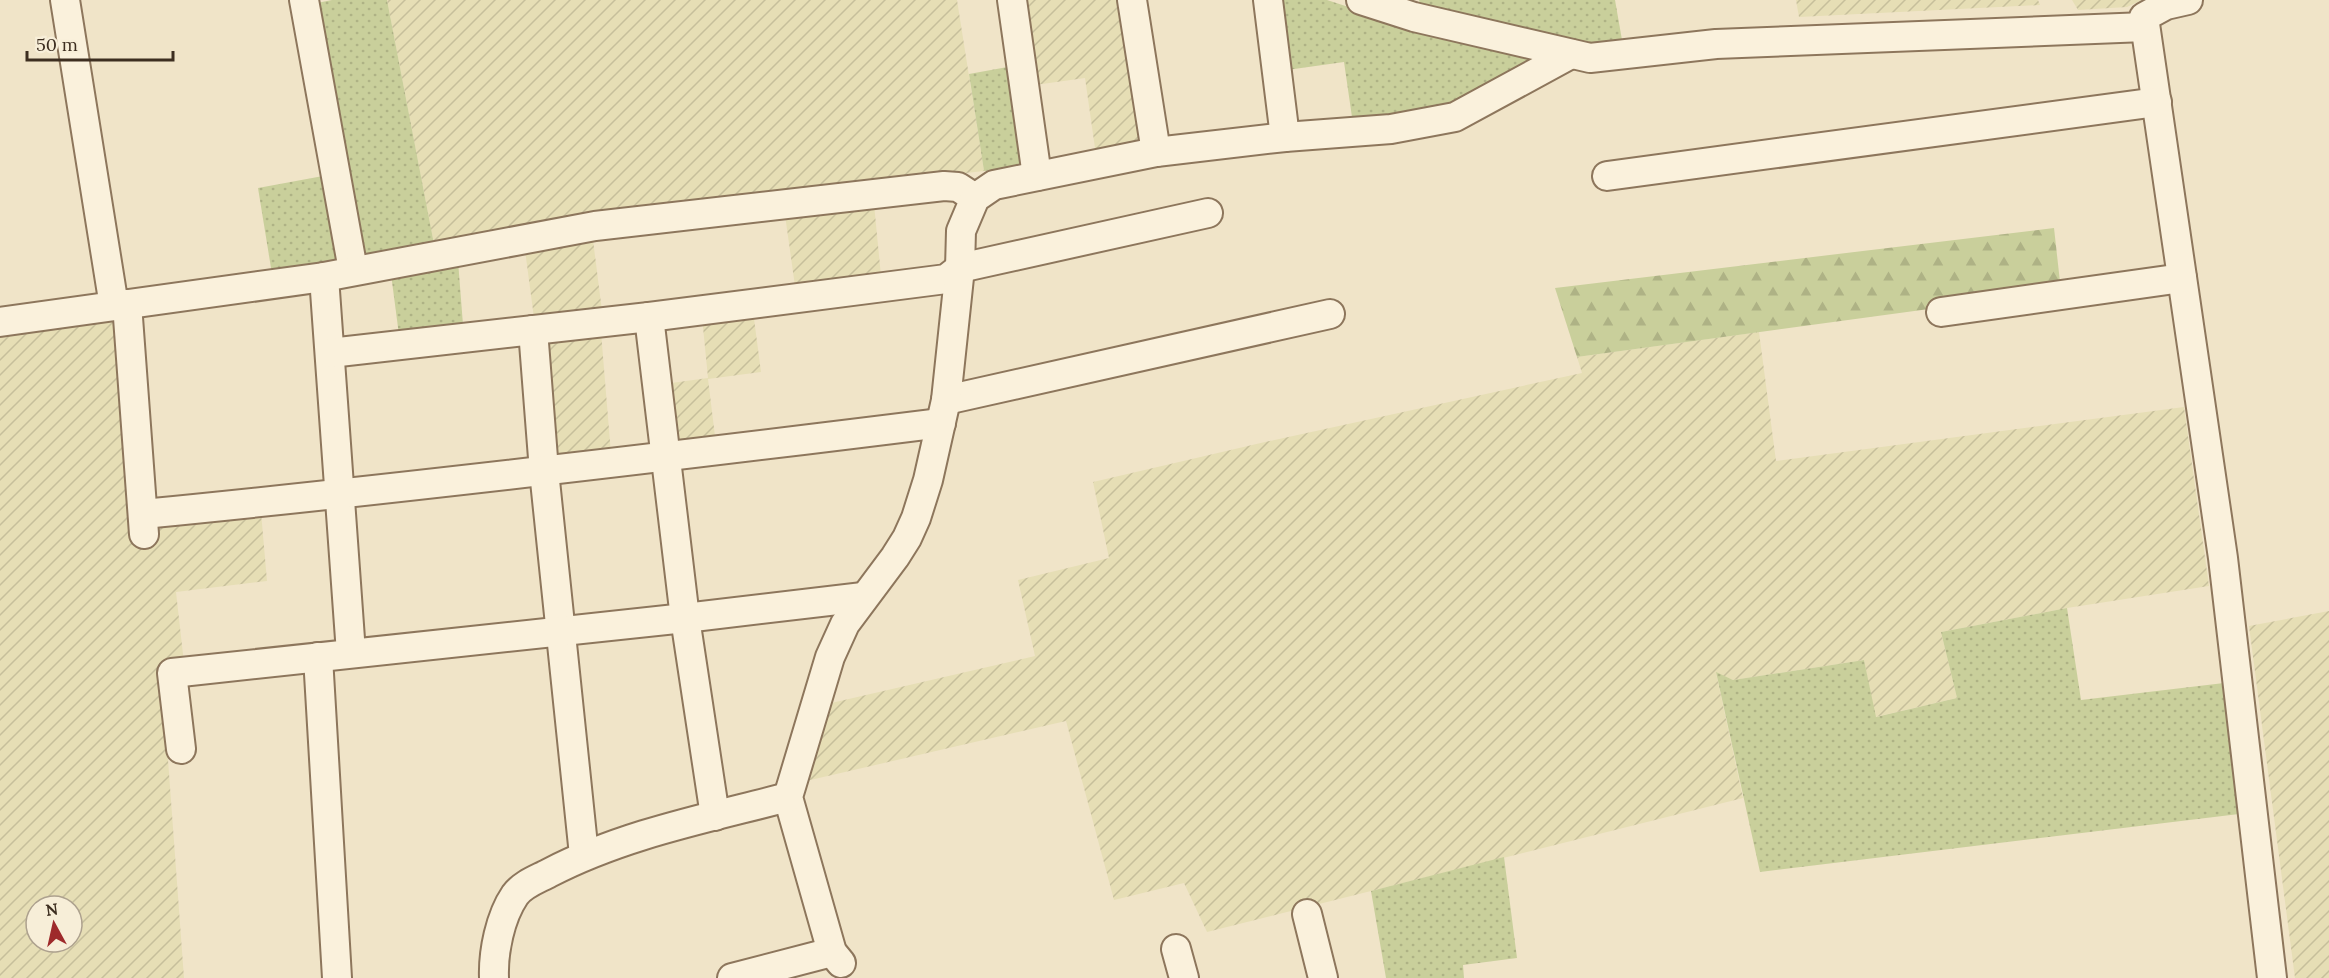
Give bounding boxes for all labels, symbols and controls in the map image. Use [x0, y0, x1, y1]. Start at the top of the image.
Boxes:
scale bar [27, 24, 172, 62]
text: 50 m [36, 33, 78, 56]
north arrow [24, 894, 84, 954]
text: N [44, 898, 59, 920]

